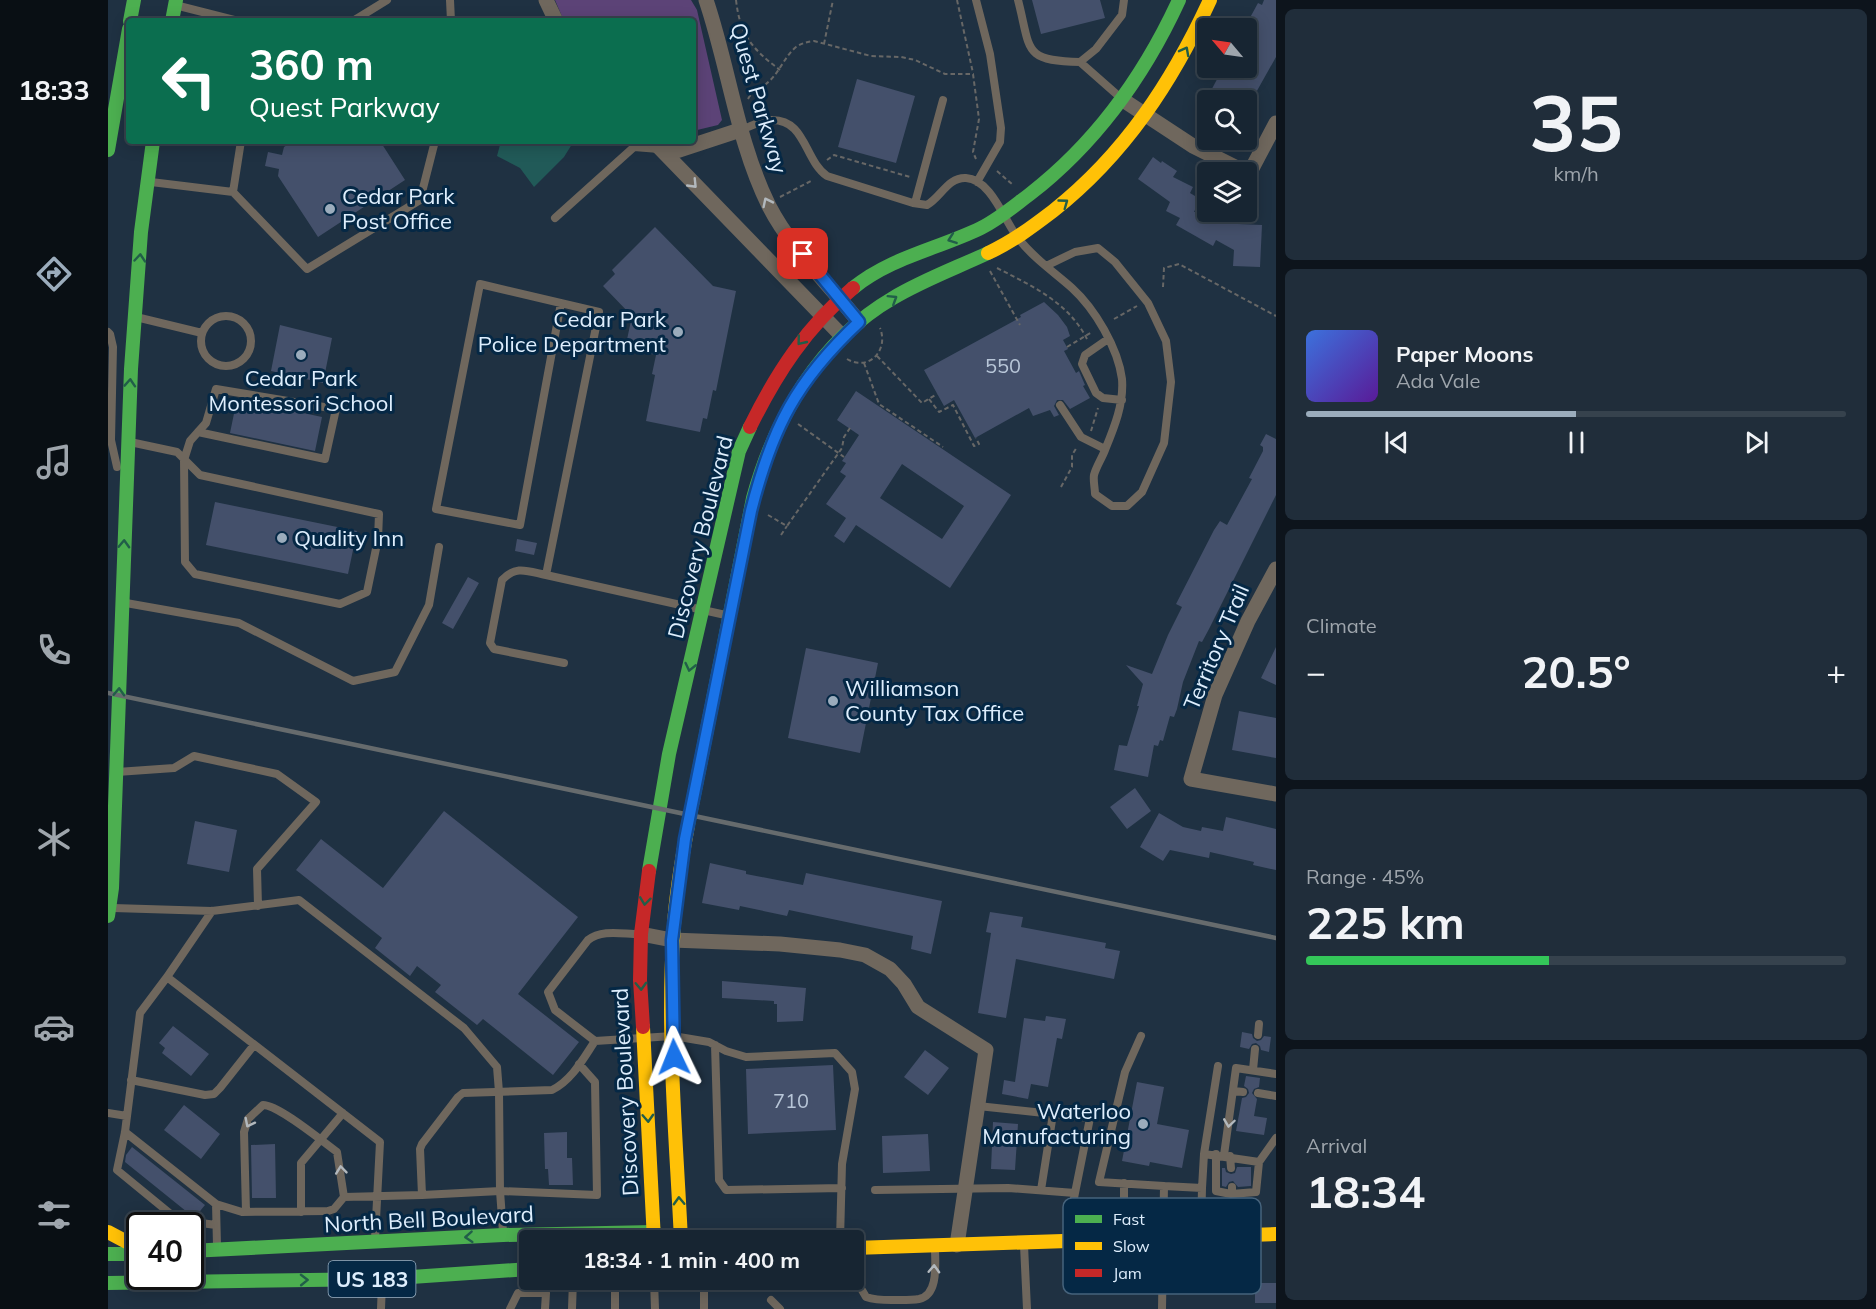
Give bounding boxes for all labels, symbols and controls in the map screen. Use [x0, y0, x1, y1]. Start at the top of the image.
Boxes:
north arrow [1197, 18, 1257, 78]
map controls [1197, 18, 1257, 222]
street label: Quest Parkway [724, 19, 794, 177]
text: 360 m [249, 38, 374, 91]
icon: left [150, 42, 228, 120]
one-way arrow [1178, 47, 1189, 58]
text: 18:33 [18, 73, 90, 107]
text: 35 [1529, 73, 1623, 171]
text: Quest Parkway [249, 90, 440, 124]
button: search [1197, 90, 1257, 150]
text: km/h [1553, 161, 1599, 186]
button: layers [1197, 162, 1257, 222]
one-way arrow [686, 177, 697, 187]
place label: Cedar Park Post Office [342, 182, 455, 235]
one-way arrow [763, 197, 775, 208]
one-way arrow [1058, 199, 1069, 210]
marker: Cedar Park Post Office [323, 202, 337, 216]
pin [777, 228, 828, 279]
one-way arrow [947, 232, 958, 244]
icon: arrive [786, 237, 819, 270]
icon: directions [33, 253, 75, 295]
one-way arrow [133, 254, 146, 263]
one-way arrow [887, 295, 897, 307]
place label: Cedar Park Police Department [478, 305, 667, 358]
marker: Cedar Park Police Department [671, 325, 685, 339]
one-way arrow [797, 334, 808, 345]
text: Paper Moons [1396, 340, 1534, 368]
marker: Cedar Park Montessori School [294, 348, 308, 362]
house number: 550 [985, 353, 1021, 378]
place label: Cedar Park Montessori School [208, 364, 394, 417]
text: Ada Vale [1396, 368, 1480, 393]
one-way arrow [124, 378, 137, 387]
icon: previous [1380, 426, 1413, 459]
icon: pause [1560, 426, 1593, 459]
icon: next [1740, 426, 1773, 459]
street label: Discovery Boulevard [661, 433, 739, 641]
icon: music [33, 441, 75, 483]
place label: Quality Inn [294, 524, 404, 552]
marker: Quality Inn [275, 531, 289, 545]
one-way arrow [118, 539, 130, 548]
street label: Territory Trail [1177, 580, 1255, 714]
text: Climate [1306, 613, 1377, 638]
icon: phone [33, 629, 75, 671]
text: 20.5° [1521, 643, 1631, 699]
text: − [1306, 651, 1326, 692]
text: + [1826, 651, 1846, 692]
one-way arrow [684, 661, 697, 671]
place label: Williamson County Tax Office [845, 674, 1024, 727]
one-way arrow [113, 688, 126, 697]
marker: Williamson County Tax Office [826, 694, 840, 708]
icon: climate [33, 818, 75, 860]
text: Range · 45% [1306, 864, 1424, 889]
text: 225 km [1306, 894, 1465, 950]
one-way arrow [639, 896, 651, 905]
one-way arrow [634, 982, 647, 991]
street label: Discovery Boulevard [606, 987, 644, 1197]
icon: car [33, 1006, 75, 1048]
position arrow [642, 1025, 706, 1089]
house number: 710 [773, 1088, 809, 1113]
place label: Waterloo Manufacturing [982, 1097, 1131, 1150]
one-way arrow [641, 1113, 654, 1122]
one-way arrow [244, 1117, 256, 1128]
marker: Waterloo Manufacturing [1136, 1117, 1150, 1131]
one-way arrow [1224, 1118, 1236, 1128]
text: Arrival [1306, 1133, 1367, 1158]
text: 18:34 [1306, 1163, 1425, 1219]
one-way arrow [335, 1165, 348, 1174]
icon: filters [33, 1194, 75, 1236]
one-way arrow [673, 1197, 686, 1206]
legend [1063, 1198, 1261, 1294]
street label: North Bell Boulevard [323, 1200, 535, 1238]
text: Fast [1113, 1209, 1145, 1229]
speed limit sign: 40 [126, 1212, 204, 1290]
one-way arrow [465, 1231, 474, 1244]
text: Slow [1113, 1236, 1150, 1256]
text: 18:34 · 1 min · 400 m [583, 1246, 800, 1274]
road number: US 183 [328, 1261, 416, 1297]
text: Jam [1113, 1263, 1142, 1283]
one-way arrow [928, 1264, 941, 1273]
one-way arrow [300, 1274, 309, 1286]

